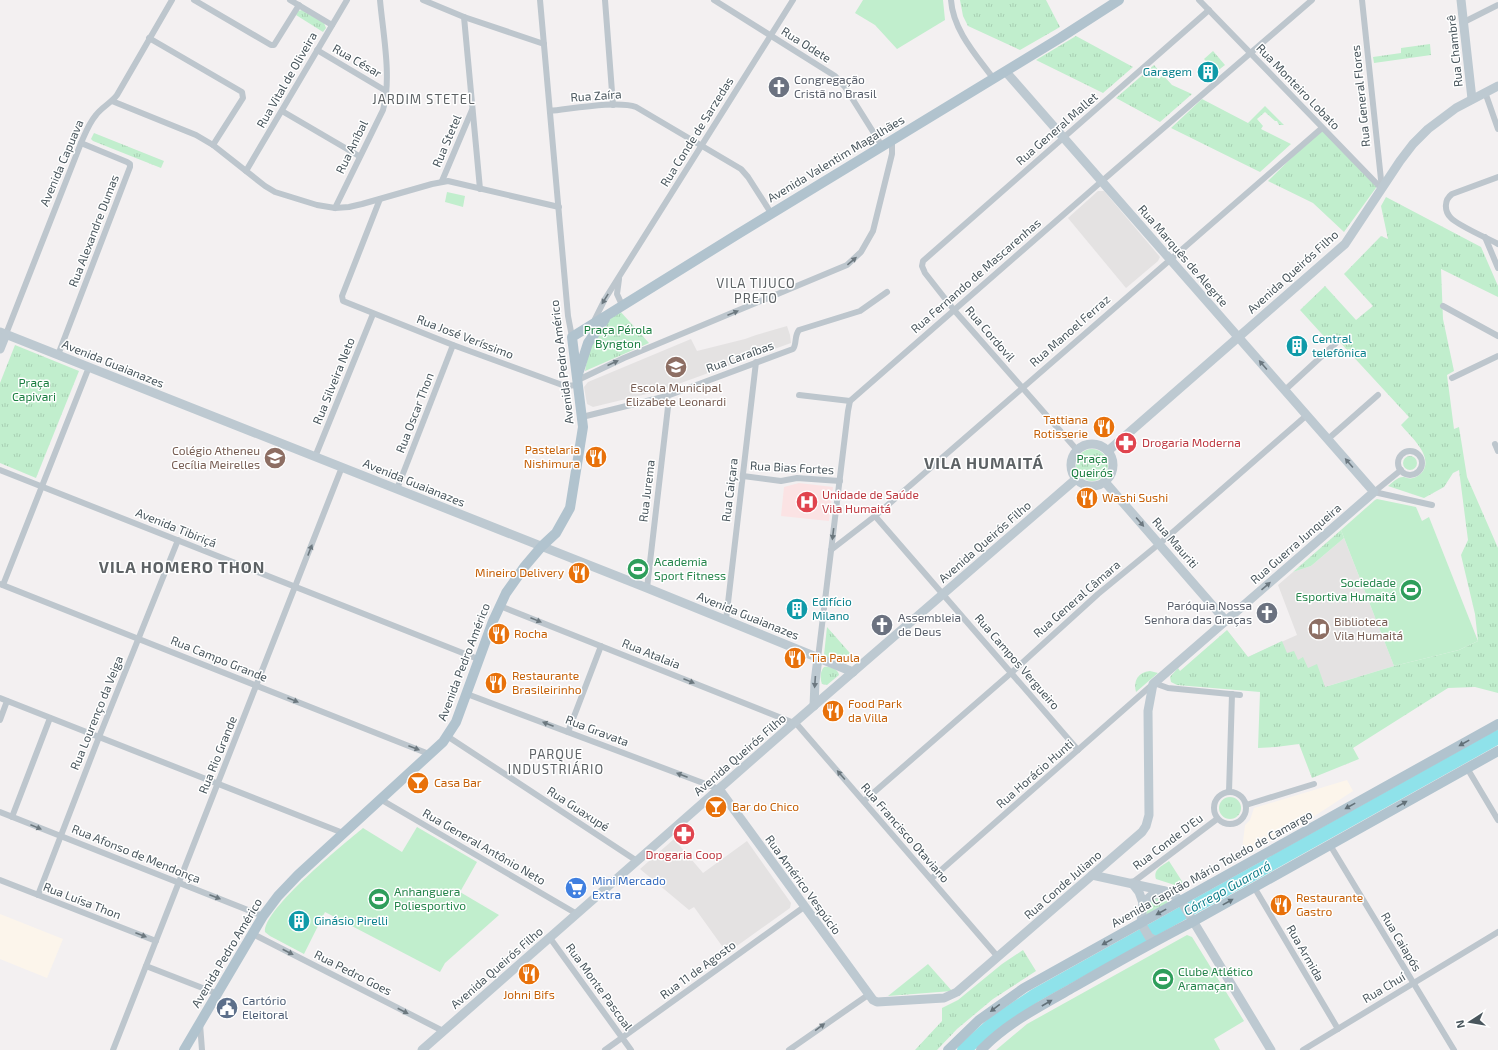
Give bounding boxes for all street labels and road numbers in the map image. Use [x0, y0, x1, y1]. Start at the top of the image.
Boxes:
street label: Rua Chambrê [1443, 14, 1465, 88]
street label: Rua Odete [779, 23, 834, 65]
street label: Rua Vital de Oliveira [253, 29, 319, 130]
street label: Rua César [330, 40, 385, 80]
street label: Rua Monteiro Lobato [1254, 41, 1343, 132]
street label: Rua General Flores [1348, 44, 1372, 148]
street label: Rua Conde de Sarzedas [657, 74, 736, 189]
street label: Rua Zaíra [570, 86, 622, 104]
street label: Rua General Mallet [1013, 89, 1100, 167]
street label: Rua Stetel [429, 112, 464, 169]
street label: Avenida Valentim Magalhães [765, 112, 906, 205]
street label: Avenida Capuava [37, 117, 86, 208]
street label: Rua Aníbal [332, 117, 370, 176]
street label: Rua Alexandre Dumas [65, 172, 121, 289]
street label: Rua Marquês de Alegrte [1136, 202, 1232, 309]
street label: Rua Fernando de Mascarenhas [908, 215, 1043, 335]
street label: Avenida Queirós Filho [1244, 227, 1341, 316]
street label: Rua Manoel Ferraz [1026, 292, 1112, 369]
street label: Avenida Pedro Américo [546, 299, 576, 425]
street label: Rua Cordovil [963, 303, 1019, 364]
street label: Rua José Veríssimo [415, 311, 516, 361]
street label: Rua Silveira Neto [309, 335, 357, 426]
street label: Avenida Guaianazes [60, 336, 166, 390]
street label: Rua Caraíbas [704, 337, 775, 375]
street label: Rua Oscar Thon [392, 371, 436, 455]
street label: Avenida Guaianazes [361, 455, 467, 509]
street label: Rua Caiçara [718, 457, 741, 523]
street label: Rua Bias Fortes [750, 458, 835, 476]
street label: Rua Jurema [635, 459, 657, 523]
street label: Avenida Queirós Filho [935, 497, 1034, 586]
street label: Rua Guerra Junqueira [1247, 500, 1343, 586]
street label: Avenida Tibiriçá [134, 505, 219, 551]
street label: Rua Mauriti [1150, 514, 1202, 571]
street label: Rua General Câmara [1030, 557, 1123, 640]
street label: Avenida Guaianazes [695, 588, 801, 642]
street label: Avenida Pedro Américo [434, 601, 492, 723]
street label: Rua Campos Vergueiro [972, 611, 1063, 712]
street label: Rua Campo Grande [169, 632, 270, 684]
street label: Rua Atalaia [620, 635, 682, 671]
street label: Rua Lourenço da Veiga [67, 653, 126, 772]
street label: Avenida Queirós Filho [690, 710, 789, 799]
street label: Rua Gravata [564, 712, 631, 749]
street label: Rua Rio Grande [195, 714, 239, 796]
street label: Rua Horácio Hunti [993, 736, 1076, 811]
street label: Rua Francisco Otaviano [859, 780, 953, 885]
street label: Rua Guaxupé [545, 783, 612, 833]
street label: Rua General Antônio Neto [421, 805, 549, 887]
street label: Avenida Capitão Mário Toledo de Camargo [1109, 807, 1315, 929]
street label: Rua Conde D'Eu [1130, 810, 1205, 872]
street label: Rua Afonso de Mendonça [70, 821, 203, 886]
street label: Rua Américo Vespúcio [763, 832, 845, 937]
street label: Rua Conde Juliano [1021, 847, 1104, 922]
street label: Rua Luísa Thon [41, 879, 123, 921]
street label: Avenida Pedro Américo [188, 895, 264, 1010]
street label: Rua Caiapós [1379, 909, 1425, 974]
street label: Rua Armida [1284, 922, 1328, 983]
street label: Avenida Queirós Filho [447, 923, 546, 1012]
street label: Rua 11 de Agosto [657, 937, 738, 1001]
street label: Rua Monte Pascoal [564, 940, 636, 1033]
street label: Rua Pedro Goes [312, 947, 394, 998]
street label: Rua Chuí [1360, 968, 1408, 1005]

